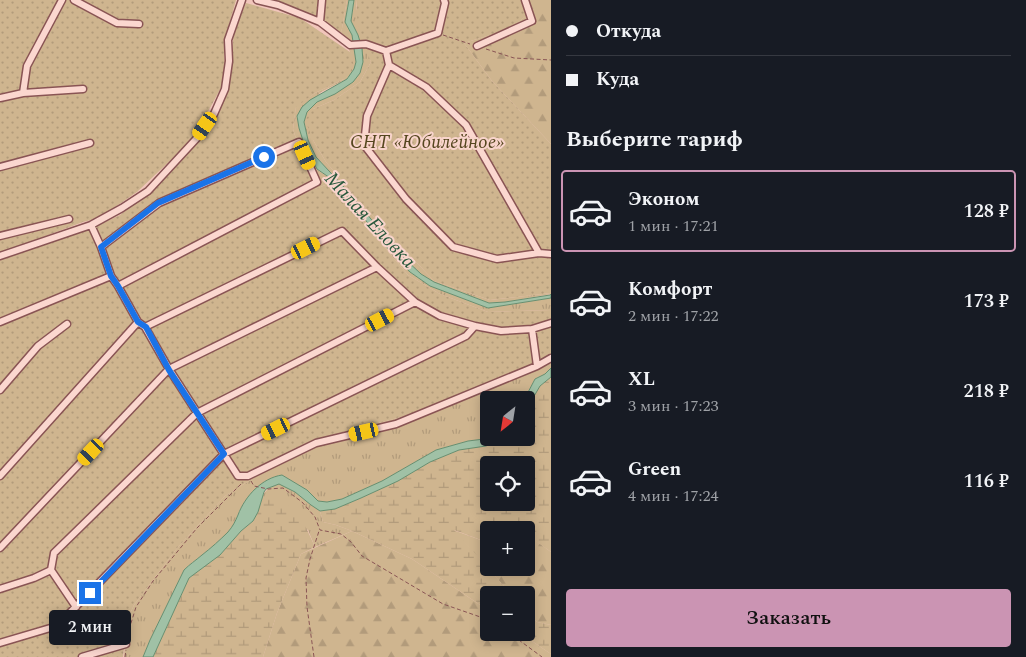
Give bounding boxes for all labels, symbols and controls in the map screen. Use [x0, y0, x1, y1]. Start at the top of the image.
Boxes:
text: Откуда [596, 17, 661, 46]
text: Куда [596, 65, 639, 94]
car [190, 109, 219, 143]
text: Выберите тариф [566, 123, 743, 156]
park label: СНТ «Юбилейное» [350, 128, 504, 157]
car [292, 138, 317, 172]
route start [253, 146, 275, 168]
water label: Малая Еловка [317, 165, 423, 275]
text: Эконом [628, 185, 699, 214]
icon: car [568, 189, 613, 234]
text: 128 ₽ [964, 197, 1009, 226]
text: 1 мин · 17:21 [628, 214, 718, 238]
car [289, 235, 322, 261]
text: Комфорт [628, 275, 712, 304]
icon: car [568, 279, 613, 324]
text: 173 ₽ [964, 287, 1009, 316]
text: 2 мин · 17:22 [628, 304, 718, 328]
car [363, 307, 396, 333]
text: XL [628, 365, 655, 394]
icon: car [568, 369, 613, 414]
text: 218 ₽ [964, 377, 1009, 406]
north arrow [480, 391, 535, 446]
map controls [480, 391, 535, 641]
text: 3 мин · 17:23 [628, 394, 718, 418]
car [259, 416, 292, 442]
car [347, 421, 380, 443]
car [75, 436, 106, 468]
text: Green [628, 455, 681, 484]
button: locate [480, 456, 535, 511]
icon: car [568, 459, 613, 504]
text: 116 ₽ [964, 467, 1009, 496]
text: 4 мин · 17:24 [628, 484, 718, 508]
button: + [480, 521, 535, 576]
route end [79, 582, 101, 604]
button: − [480, 586, 535, 641]
button: Заказать [566, 589, 1011, 647]
callout: 2 мин [49, 610, 131, 646]
text: 2 мин [68, 615, 112, 639]

